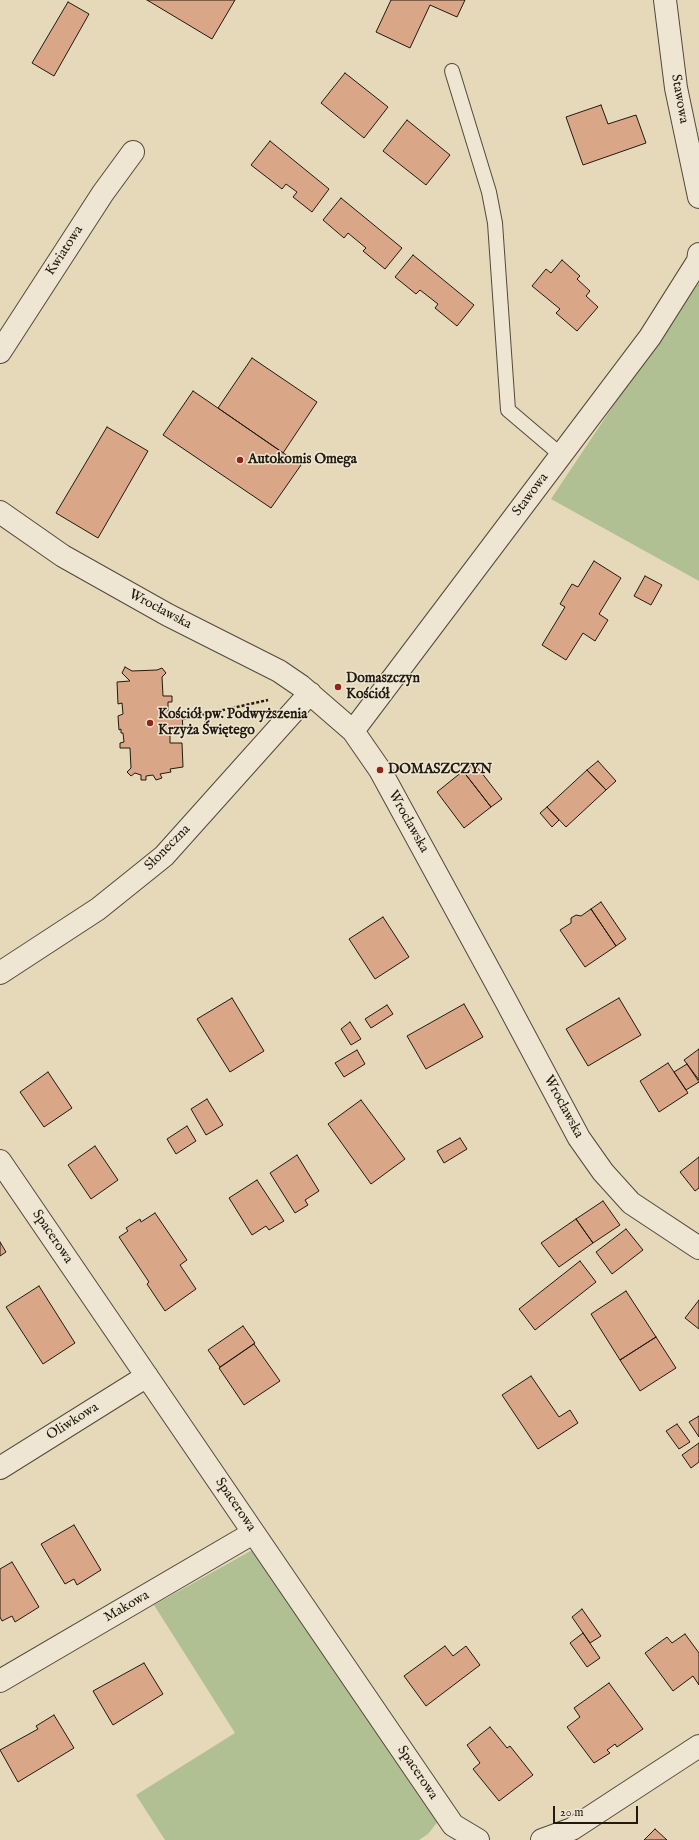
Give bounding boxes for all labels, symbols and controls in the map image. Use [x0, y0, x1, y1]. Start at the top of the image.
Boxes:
street label: Stawowa [666, 73, 692, 125]
street label: Kwiatowa [43, 223, 87, 279]
place label: Autokomis Omega [248, 452, 357, 468]
marker: Autokomis Omega [235, 455, 245, 465]
street label: Stawowa [509, 470, 553, 520]
street label: Wrocławska [126, 586, 194, 634]
place label: Domaszczyn Kościół [346, 671, 420, 704]
marker: Domaszczyn Kościół [333, 682, 343, 692]
place label: Kościół pw. Podwyższenia Krzyża Świętego [158, 707, 307, 740]
marker: Kościół pw. Podwyższenia Krzyża Świętego [145, 718, 155, 728]
place label: DOMASZCZYN [388, 762, 492, 778]
marker: DOMASZCZYN [375, 765, 385, 775]
street label: Wrocławska [384, 788, 432, 856]
street label: Słoneczna [141, 821, 195, 875]
street label: Wrocławska [539, 1073, 587, 1141]
street label: Spacerowa [28, 1207, 76, 1267]
street label: Oliwkowa [44, 1399, 102, 1445]
street label: Spacerowa [211, 1475, 259, 1535]
street label: Makowa [101, 1587, 153, 1627]
street label: Spacerowa [393, 1743, 441, 1803]
scale bar [555, 1798, 640, 1824]
text: 20 m [560, 1805, 583, 1820]

